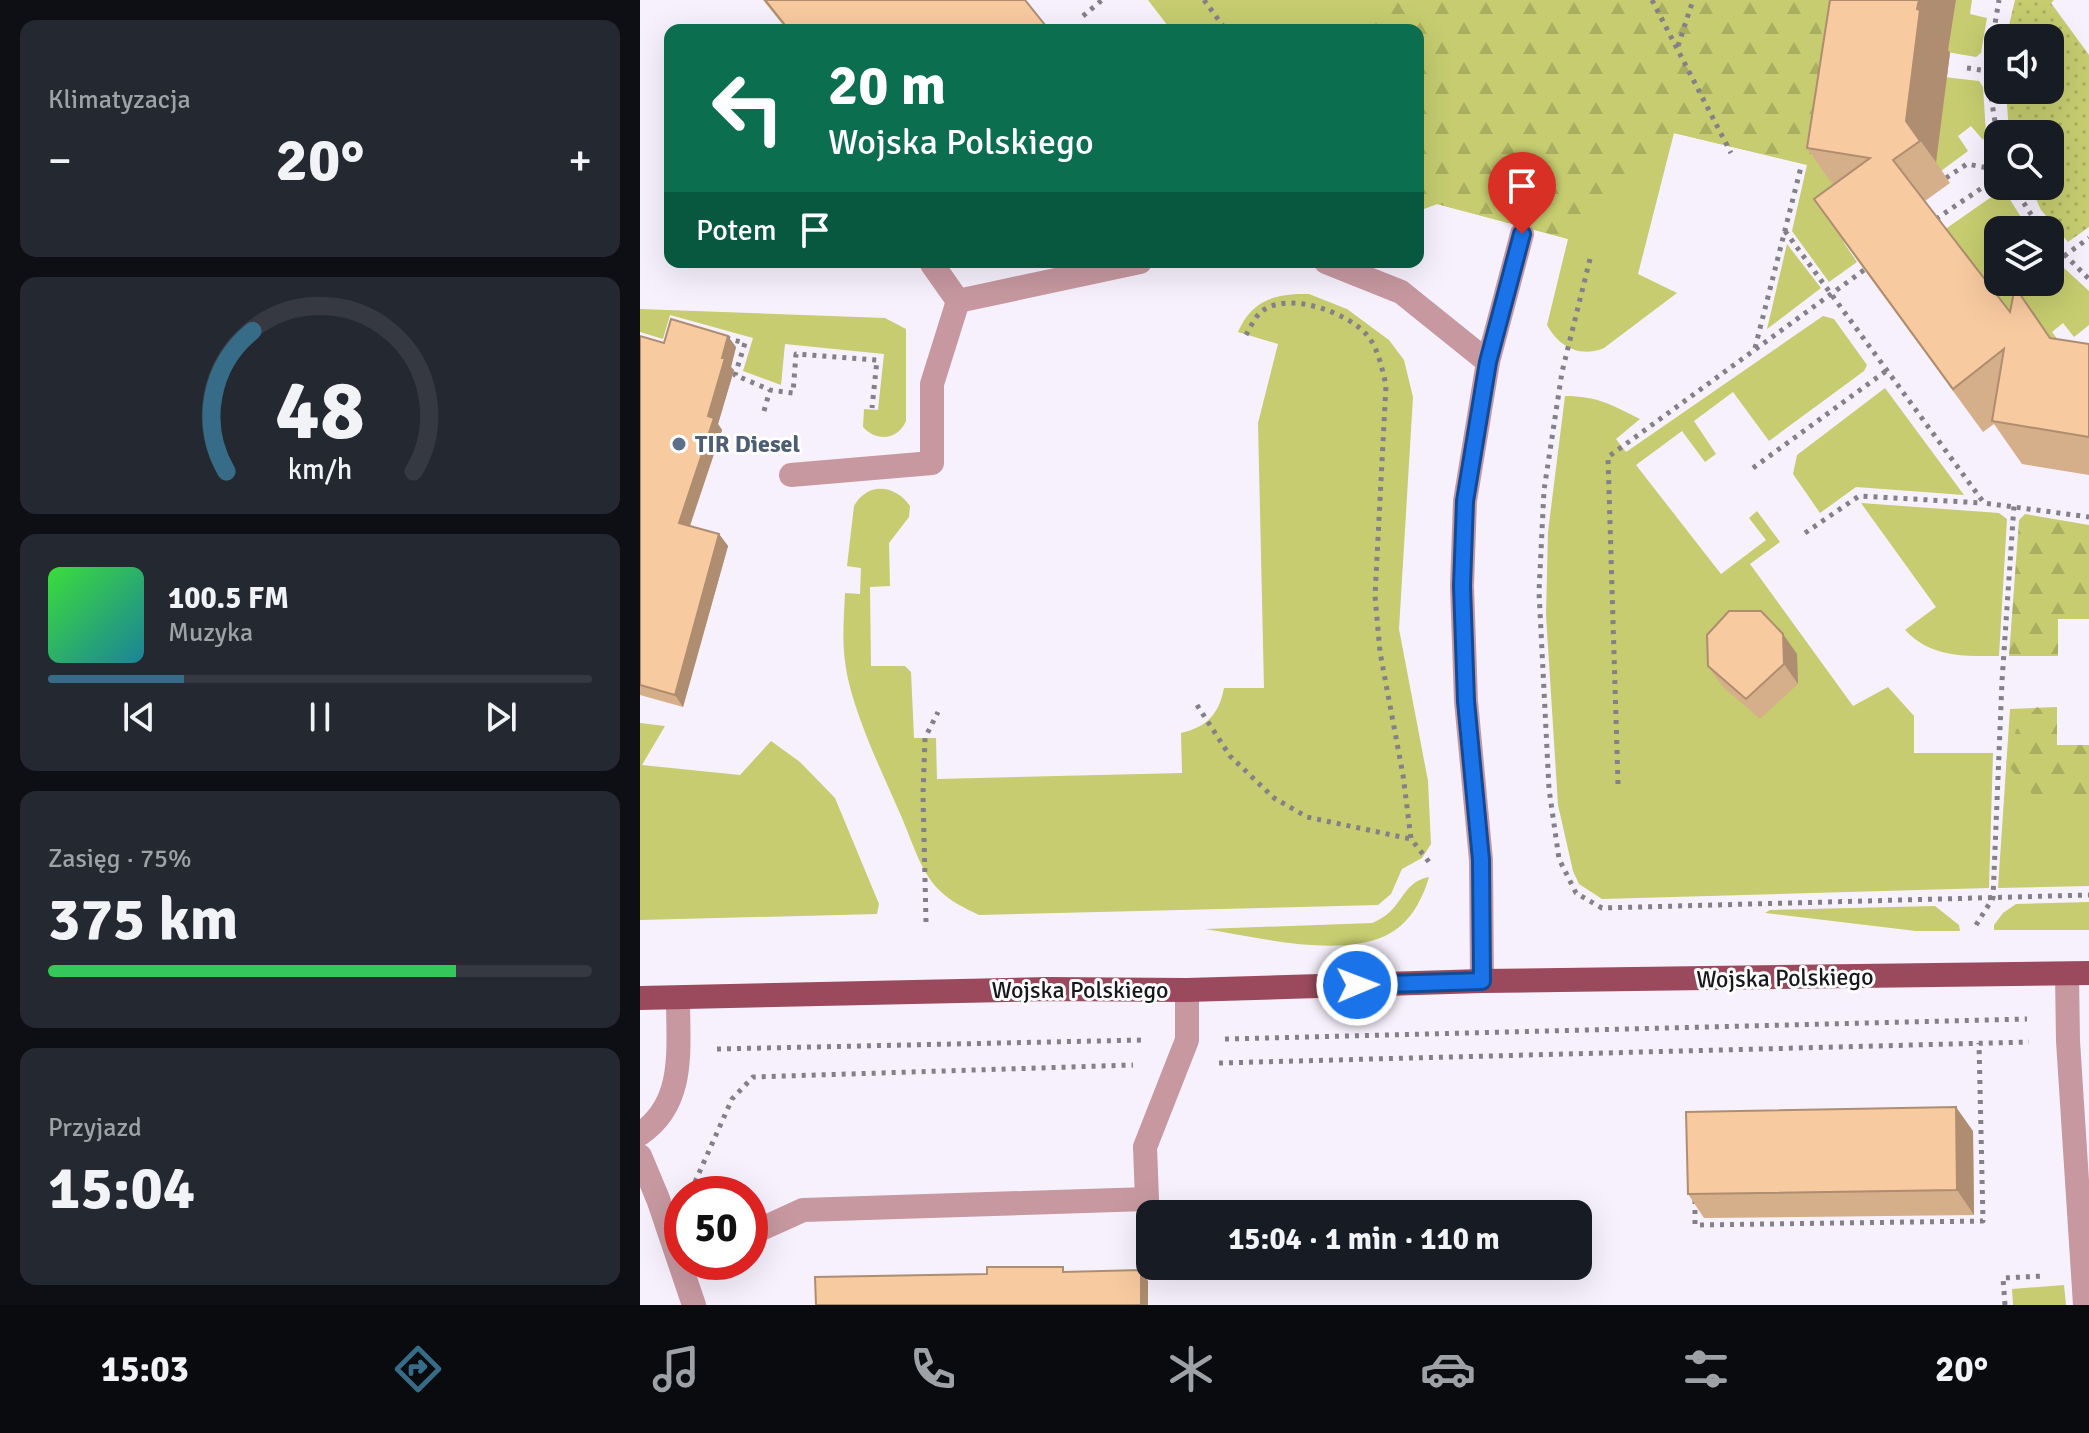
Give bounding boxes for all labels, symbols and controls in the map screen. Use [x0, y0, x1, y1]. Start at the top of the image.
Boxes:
map controls [1984, 24, 2064, 296]
button: sound [1984, 24, 2064, 104]
text: 20 m [828, 51, 946, 120]
icon: left [696, 56, 800, 160]
text: Klimatyzacja [48, 84, 191, 116]
text: Wojska Polskiego [828, 120, 1094, 165]
button: search [1984, 120, 2064, 200]
text: 20° [276, 124, 364, 198]
text: − [48, 134, 72, 188]
text: + [568, 134, 592, 188]
pin [1488, 152, 1556, 234]
icon: arrive [1500, 164, 1544, 208]
icon: arrive [793, 208, 837, 252]
text: Potem [696, 212, 777, 249]
button: layers [1984, 216, 2064, 296]
text: 48 [275, 359, 365, 461]
place label: TIR Diesel [695, 429, 800, 459]
marker: TIR Diesel [670, 435, 688, 453]
text: km/h [288, 452, 352, 487]
text: 100.5 FM [168, 580, 289, 617]
text: Muzyka [168, 617, 253, 649]
icon: previous [117, 695, 161, 739]
icon: pause [298, 695, 342, 739]
icon: next [479, 695, 523, 739]
text: Zasięg · 75% [48, 843, 192, 875]
text: 375 km [48, 883, 238, 957]
position arrow [1315, 943, 1399, 1027]
street label: Wojska Polskiego [1696, 961, 1874, 995]
street label: Wojska Polskiego [991, 975, 1169, 1005]
text: Przyjazd [48, 1112, 142, 1144]
text: 15:04 [48, 1152, 195, 1226]
speed limit sign: 50 [664, 1176, 768, 1280]
text: 15:04 · 1 min · 110 m [1228, 1221, 1500, 1258]
icon: directions [390, 1341, 446, 1397]
icon: music [648, 1341, 704, 1397]
icon: phone [905, 1341, 961, 1397]
icon: climate [1163, 1341, 1219, 1397]
icon: car [1420, 1341, 1476, 1397]
icon: filters [1678, 1341, 1734, 1397]
text: 15:03 [101, 1347, 189, 1392]
text: 20° [1935, 1347, 1988, 1392]

